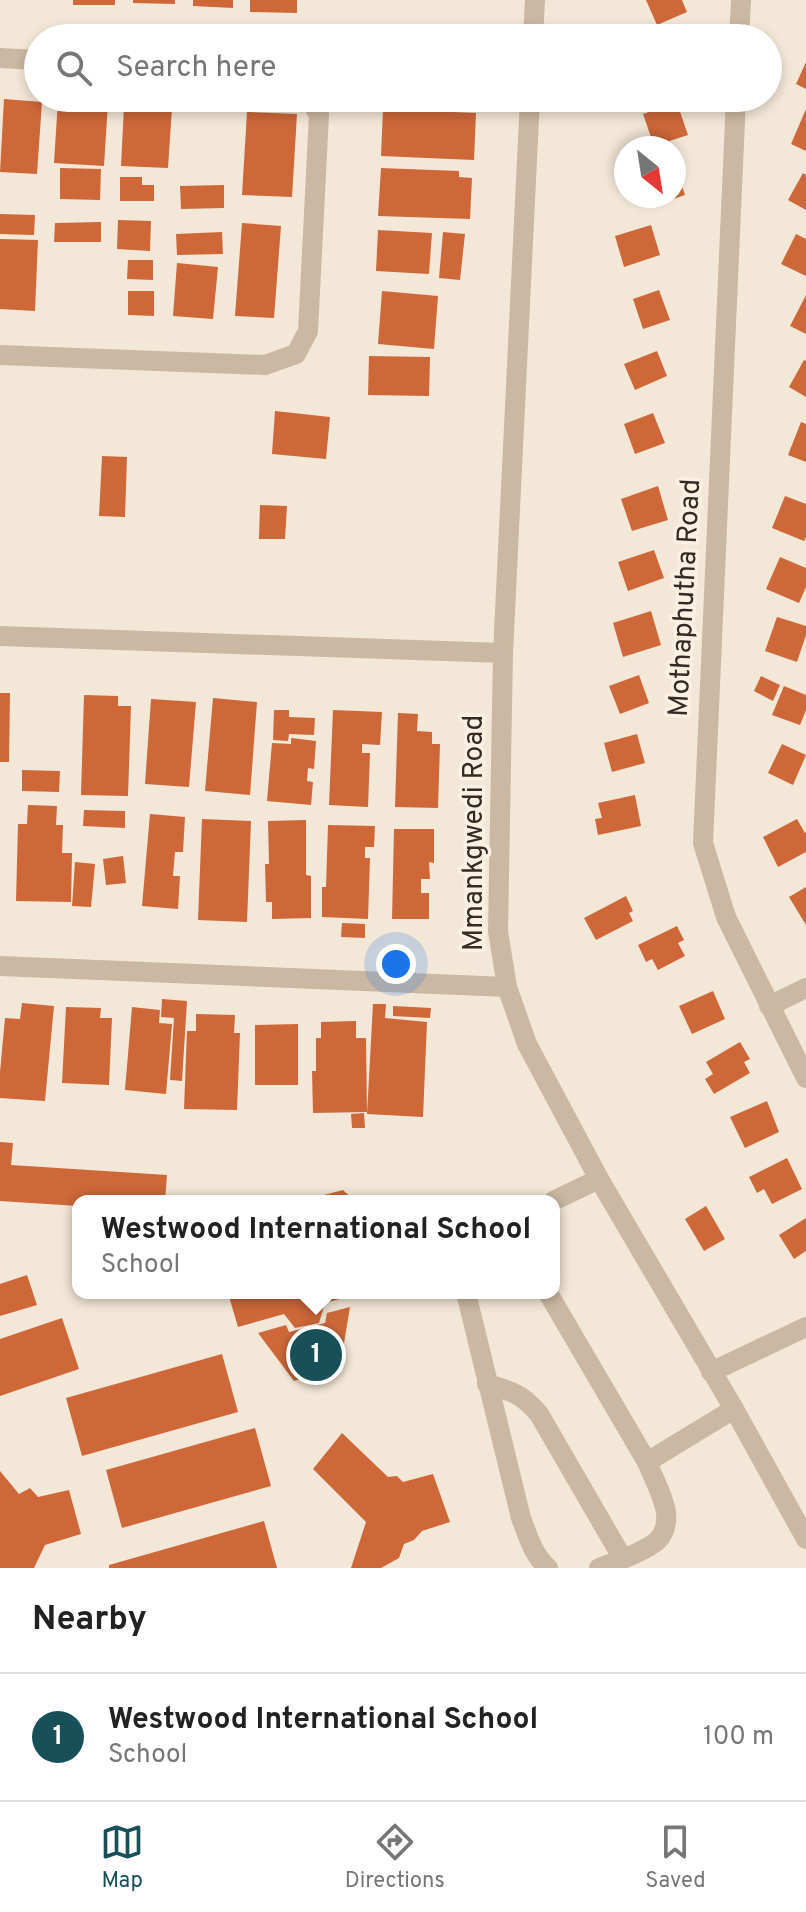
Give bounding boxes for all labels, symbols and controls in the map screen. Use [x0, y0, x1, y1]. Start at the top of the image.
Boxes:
search box [24, 24, 782, 112]
icon: search [52, 46, 96, 90]
text: Search here [116, 50, 276, 87]
north arrow [614, 136, 686, 208]
street label: Mothaphutha Road [662, 478, 710, 718]
street label: Mmankgwedi Road [457, 715, 493, 951]
your location [376, 944, 416, 984]
popup [72, 1195, 560, 1299]
text: Westwood International School [101, 1212, 531, 1249]
text: School [101, 1249, 180, 1282]
pin: 1 [290, 1325, 342, 1385]
text: Nearby [32, 1599, 147, 1642]
text: Westwood International School [108, 1702, 538, 1739]
text: 1 [53, 1721, 63, 1754]
text: 100 m [703, 1721, 774, 1754]
text: School [108, 1739, 187, 1772]
tab: Map [100, 1820, 144, 1895]
tab: Directions [345, 1820, 445, 1895]
tab: Saved [645, 1820, 706, 1895]

